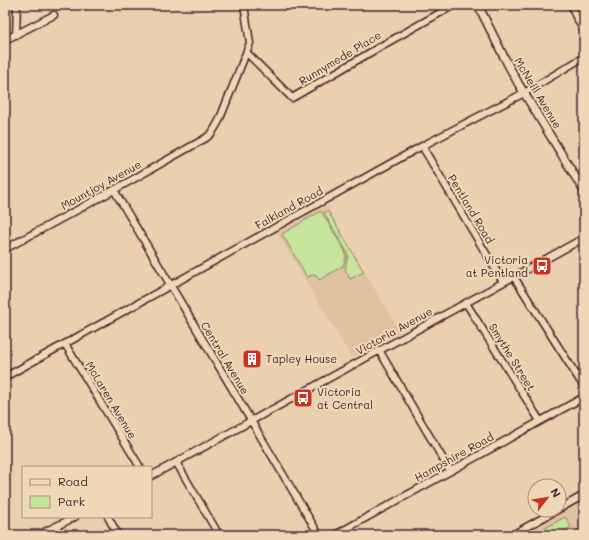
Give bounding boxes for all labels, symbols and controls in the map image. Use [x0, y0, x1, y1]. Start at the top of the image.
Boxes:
street label: Runnymede Place [296, 27, 384, 88]
street label: McNeill Avenue [511, 54, 566, 131]
street label: Mountjoy Avenue [58, 156, 144, 213]
street label: Pentland Road [445, 171, 498, 246]
street label: Falkland Road [252, 183, 325, 232]
place label: Victoria at Pentland [466, 252, 528, 280]
bus stop icon: Victoria at Pentland [531, 255, 553, 277]
street label: Victoria Avenue [353, 303, 435, 358]
street label: Central Avenue [198, 319, 253, 397]
street label: Smythe Street [486, 320, 539, 394]
building icon: Tapley House [241, 348, 263, 370]
place label: Tapley House [266, 351, 337, 366]
street label: McLaren Avenue [82, 358, 141, 441]
place label: Victoria at Central [317, 384, 373, 412]
bus stop icon: Victoria at Central [292, 387, 314, 409]
street label: Hampshire Road [411, 429, 496, 485]
legend [22, 466, 152, 518]
text: Road [58, 473, 88, 489]
north arrow [527, 478, 567, 518]
text: N [547, 485, 565, 500]
text: Park [58, 493, 85, 509]

